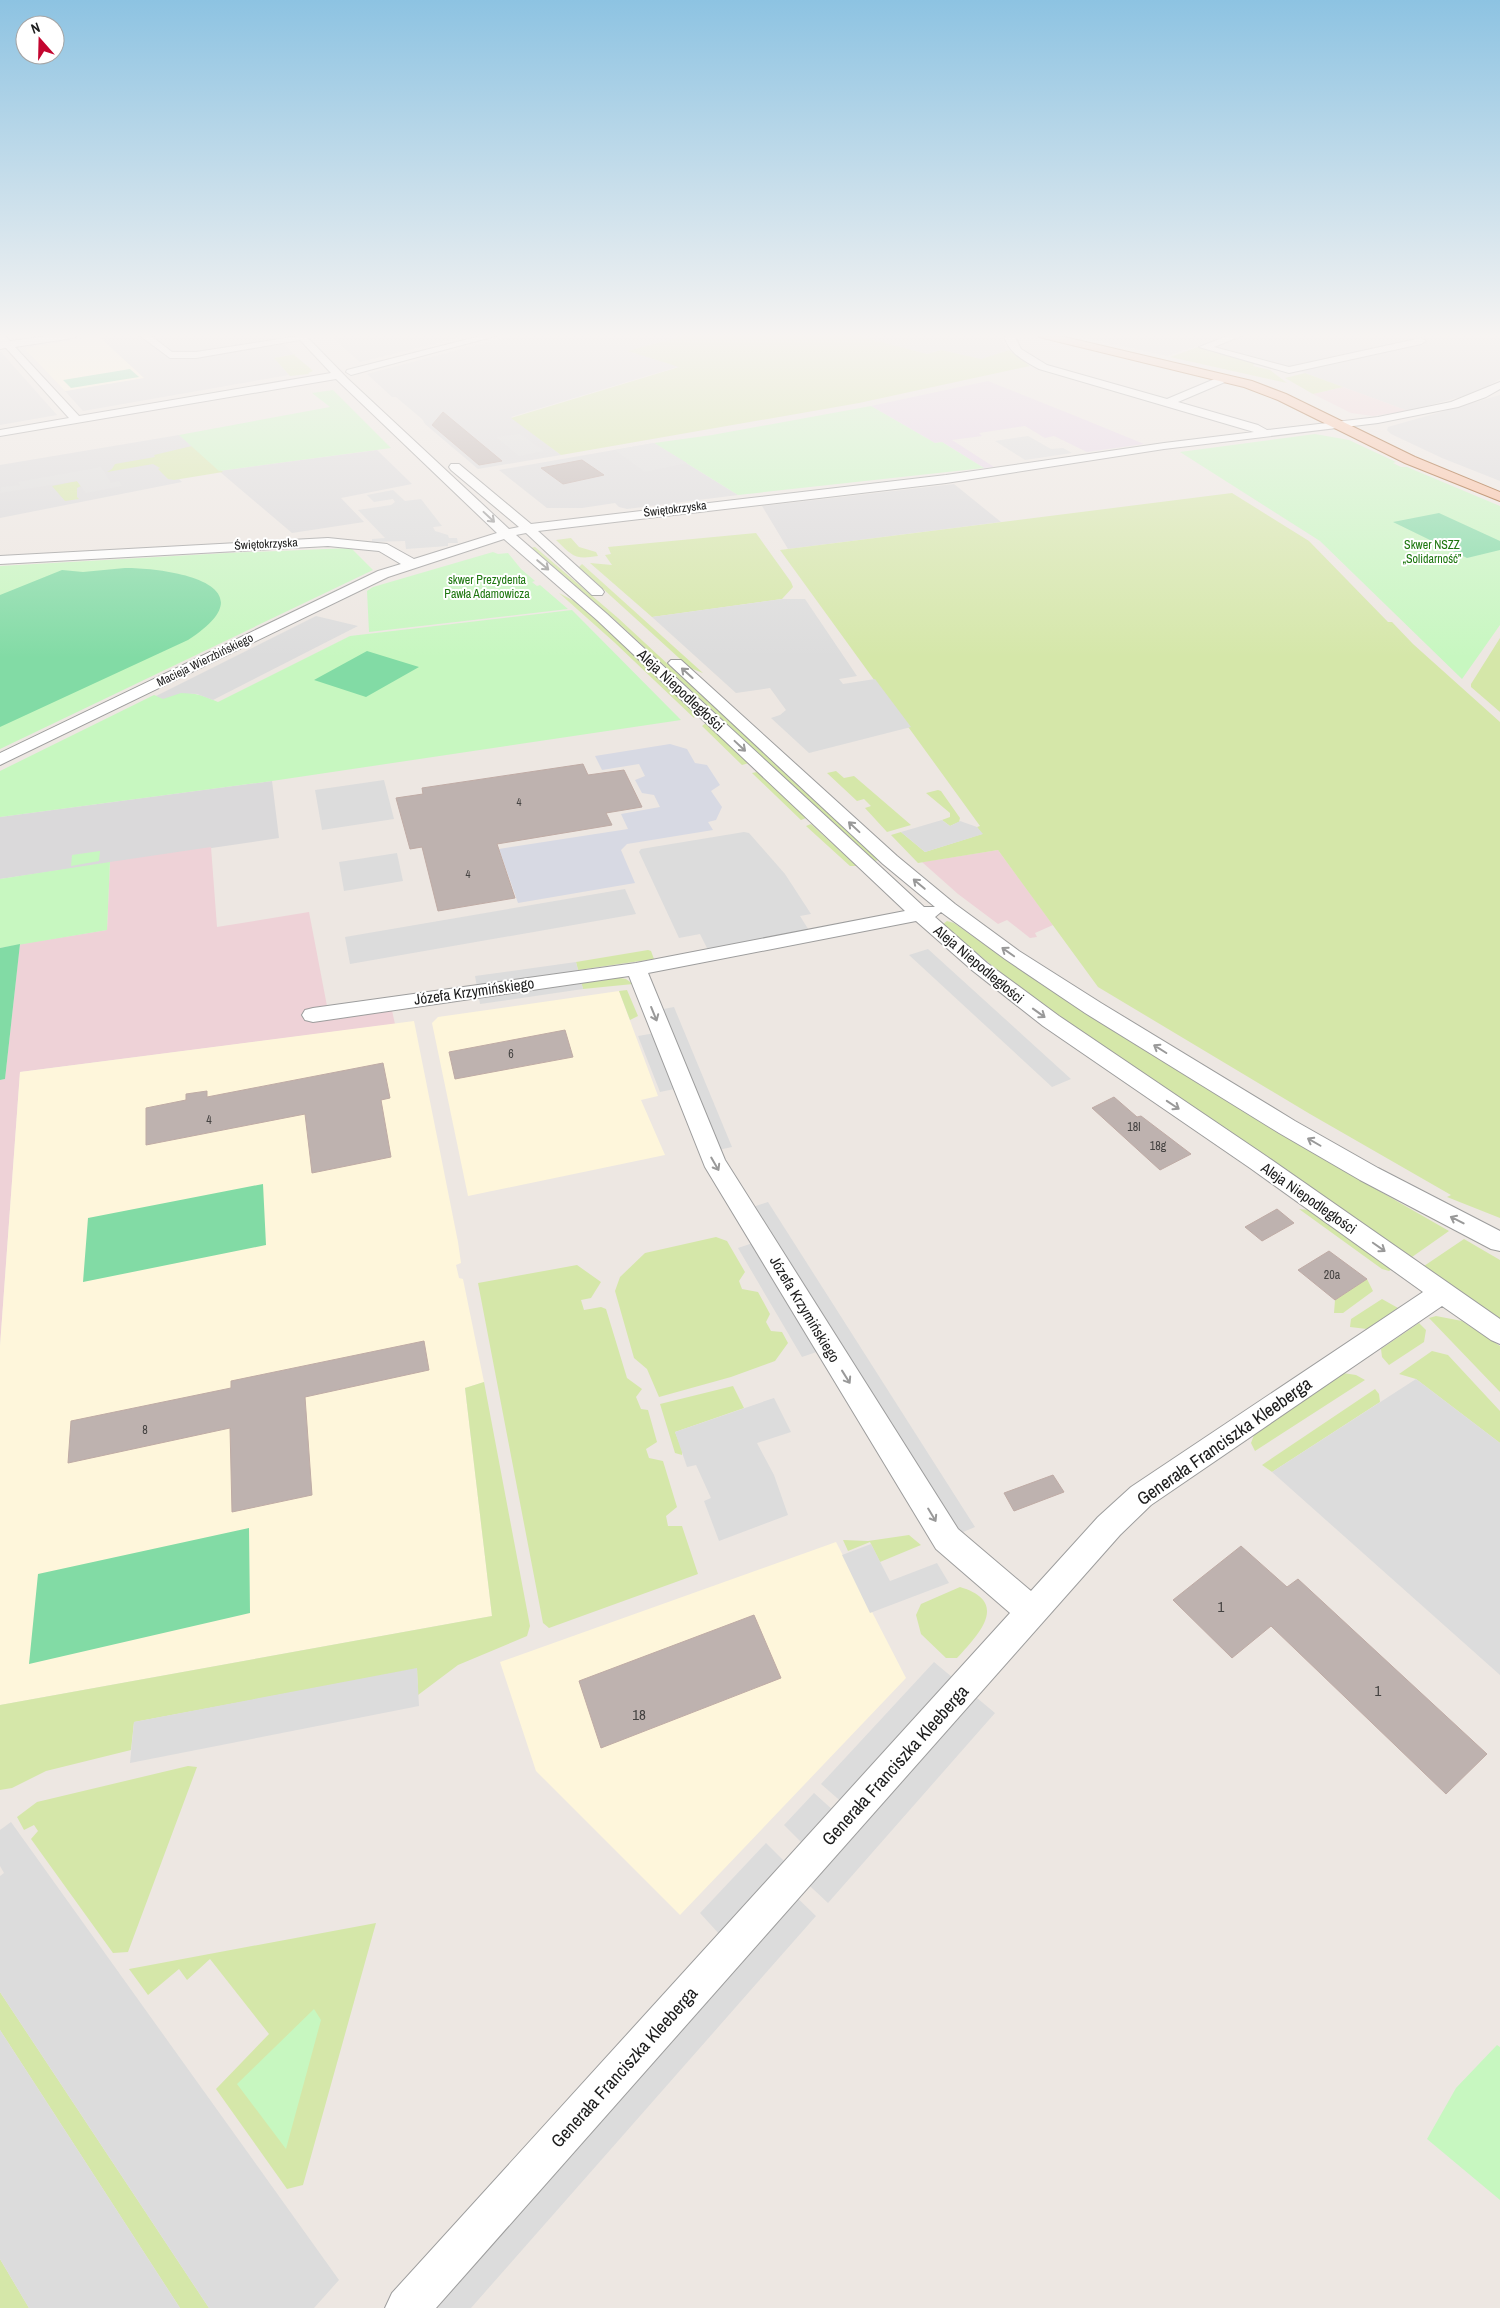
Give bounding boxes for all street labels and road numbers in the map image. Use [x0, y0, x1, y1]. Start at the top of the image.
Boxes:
street label: Świętokrzyska [643, 497, 708, 521]
street label: Świętokrzyska [234, 534, 299, 554]
street label: Macieja Wierzbińskiego [154, 630, 256, 690]
street label: Aleja Niepodległości [632, 643, 729, 736]
street label: Aleja Niepodległości [929, 919, 1029, 1008]
street label: Józefa Krzymińskiego [413, 972, 536, 1010]
street label: Aleja Niepodległości [1256, 1157, 1361, 1239]
street label: Józefa Krzymińskiego [765, 1252, 845, 1366]
street label: Generała Franciszka Kleeberga [1131, 1371, 1317, 1511]
street label: Generała Franciszka Kleeberga [816, 1679, 974, 1851]
street label: Generała Franciszka Kleeberga [545, 1981, 703, 2153]

